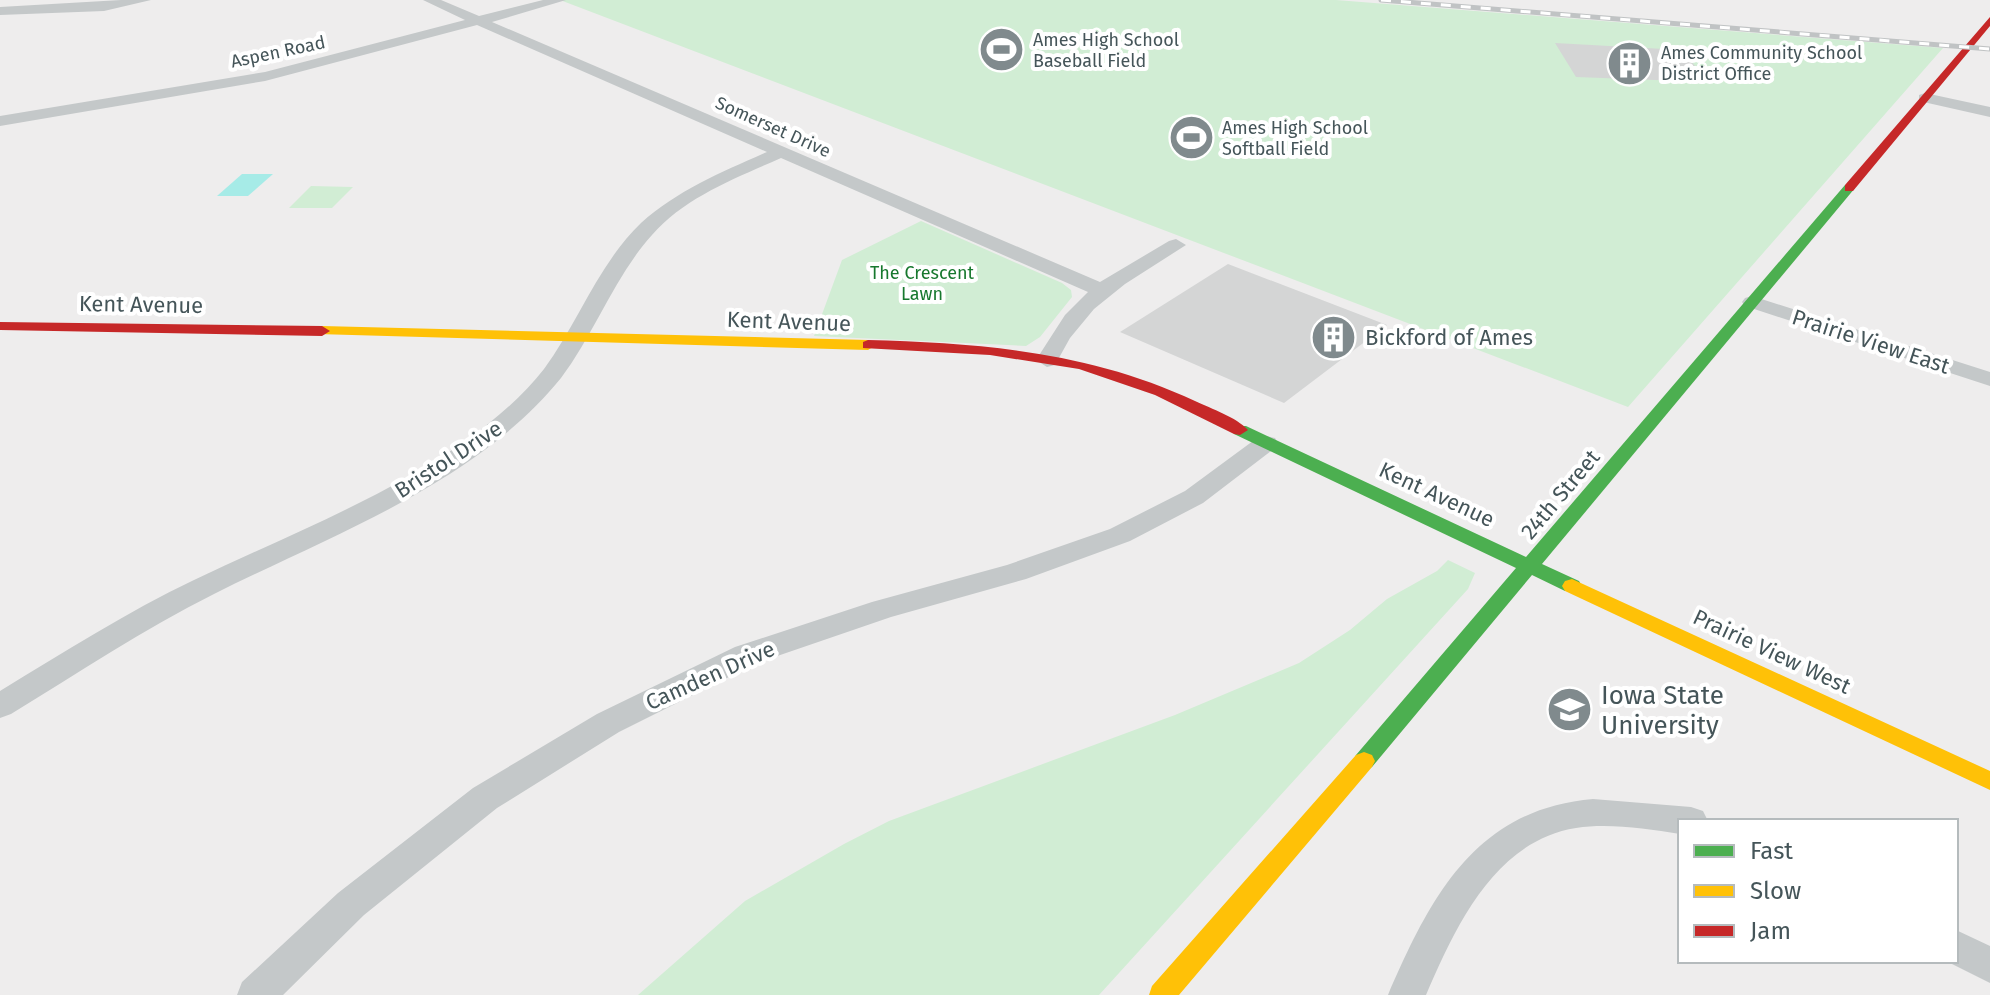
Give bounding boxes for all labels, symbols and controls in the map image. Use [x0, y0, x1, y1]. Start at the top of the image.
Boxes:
sports icon: Ames High School Baseball Field [978, 26, 1026, 74]
place label: Ames High School Baseball Field [1033, 29, 1179, 72]
street label: Aspen Road [229, 31, 327, 73]
building icon: Ames Community School District Office [1606, 39, 1654, 87]
place label: Ames Community School District Office [1661, 42, 1862, 85]
street label: Somerset Drive [712, 92, 834, 162]
sports icon: Ames High School Softball Field [1167, 114, 1215, 162]
place label: Ames High School Softball Field [1222, 117, 1368, 160]
park label: The Crescent Lawn [870, 262, 974, 305]
street label: Kent Avenue [79, 290, 203, 319]
street label: Prairie View East [1789, 303, 1953, 380]
street label: Kent Avenue [726, 306, 852, 337]
building icon: Bickford of Ames [1310, 313, 1358, 361]
place label: Bickford of Ames [1365, 324, 1533, 351]
street label: Bristol Drive [389, 415, 507, 504]
street label: 24th Street [1515, 444, 1606, 545]
street label: Kent Avenue [1375, 456, 1499, 533]
street label: Prairie View West [1689, 603, 1855, 700]
street label: Camden Drive [641, 635, 779, 716]
place label: Iowa State University [1601, 680, 1724, 741]
school or university icon: Iowa State University [1546, 686, 1594, 734]
legend [1678, 819, 1958, 963]
text: Fast [1750, 837, 1793, 865]
text: Slow [1750, 877, 1801, 905]
text: Jam [1750, 917, 1791, 945]

